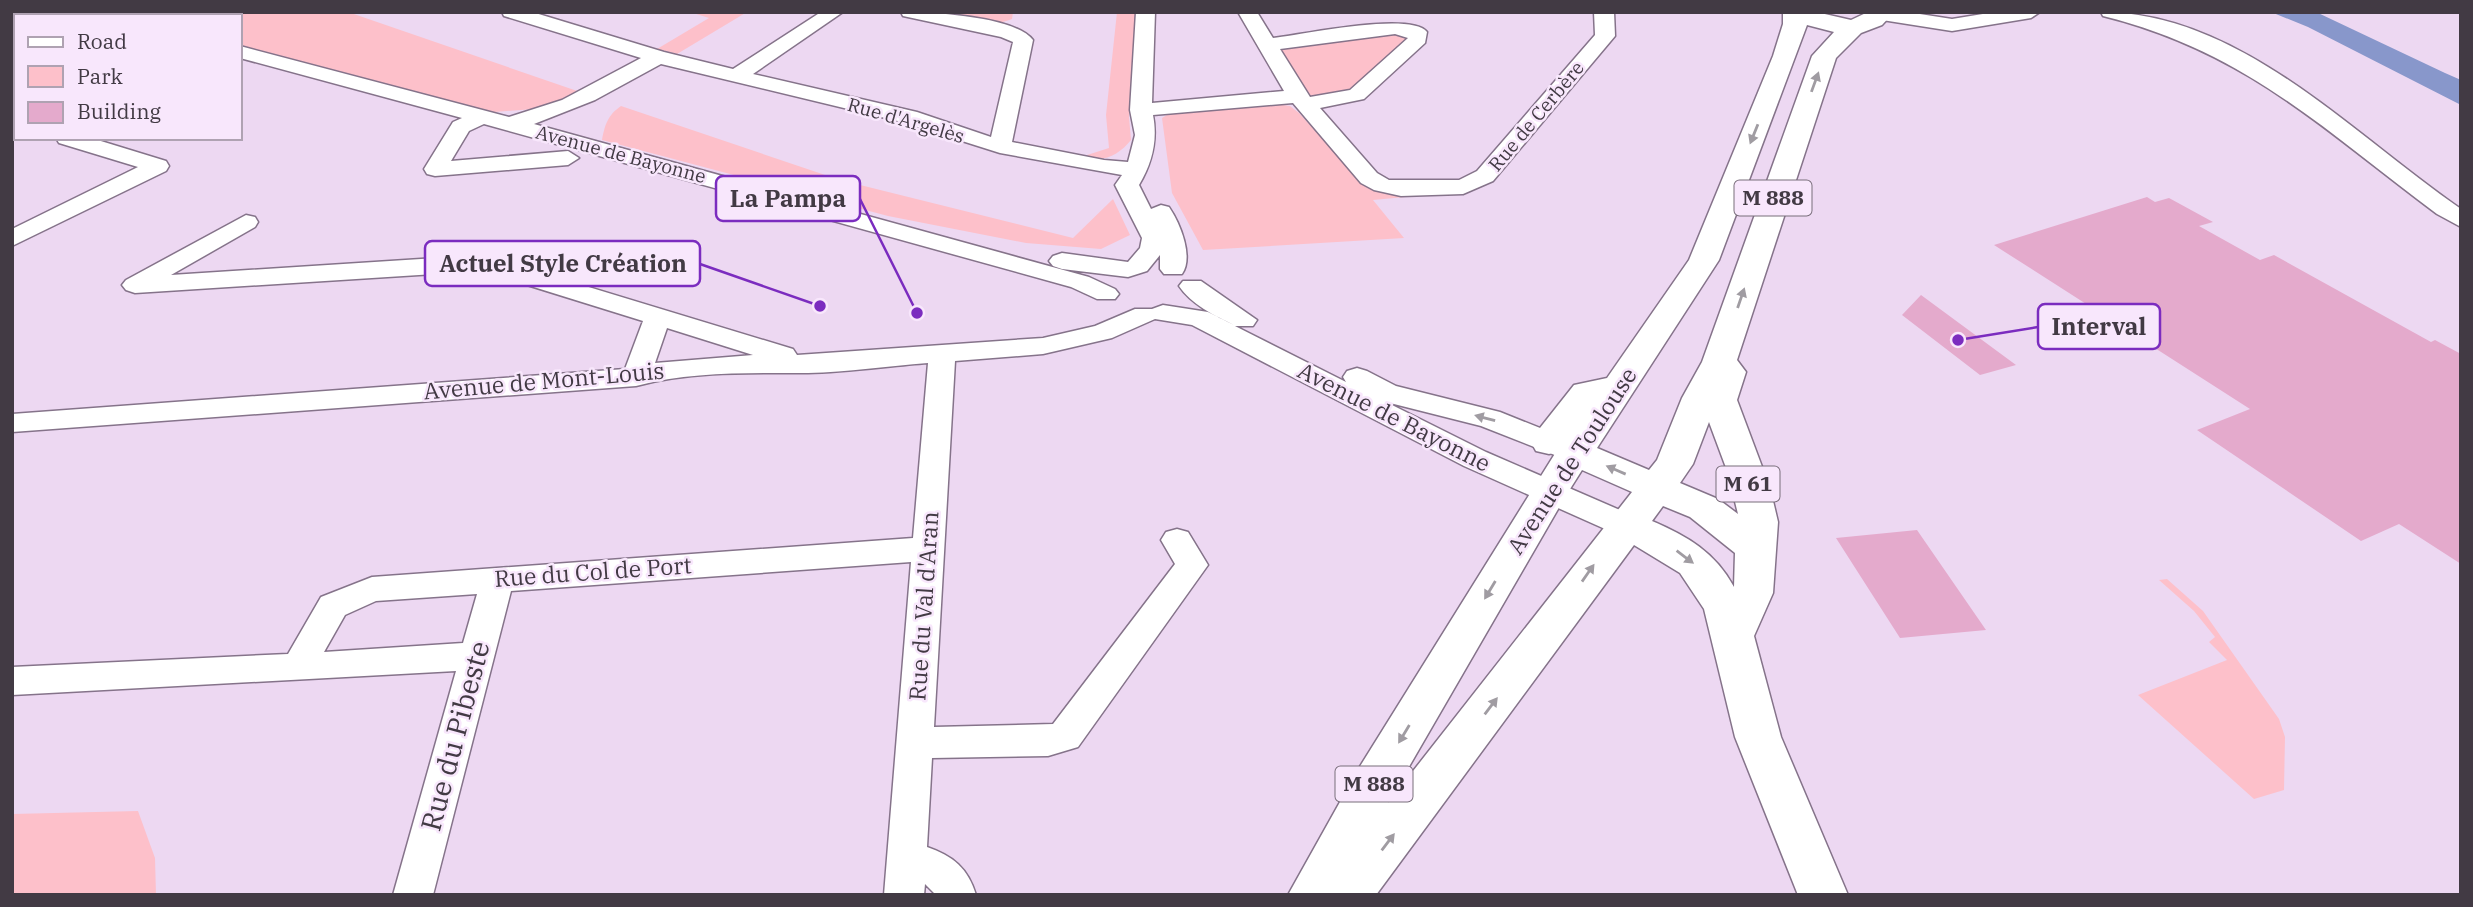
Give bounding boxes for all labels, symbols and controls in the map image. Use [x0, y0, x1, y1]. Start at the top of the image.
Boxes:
legend [14, 14, 242, 140]
text: Road [77, 27, 127, 55]
street label: Rue de Cerbère [1483, 56, 1589, 176]
text: Park [77, 62, 124, 90]
one-way arrow [1810, 72, 1821, 93]
street label: Rue d'Argelès [845, 92, 967, 148]
text: Building [77, 97, 162, 125]
street label: Avenue de Bayonne [533, 120, 709, 188]
one-way arrow [1749, 123, 1760, 144]
callout: La Pampa [716, 176, 860, 221]
road number: M 888 [1734, 180, 1812, 216]
text: La Pampa [730, 182, 847, 214]
callout: Actuel Style Création [425, 241, 700, 286]
text: Actuel Style Création [439, 247, 687, 279]
one-way arrow [1736, 287, 1747, 308]
callout: Interval [2038, 304, 2160, 349]
text: Interval [2052, 310, 2147, 342]
street label: Avenue de Mont-Louis [422, 355, 666, 405]
street label: Avenue de Bayonne [1293, 355, 1496, 478]
street label: Avenue de Toulouse [1500, 361, 1643, 559]
one-way arrow [1473, 412, 1495, 423]
one-way arrow [1605, 465, 1626, 476]
road number: M 61 [1716, 466, 1780, 502]
street label: Rue du Val d'Aran [901, 510, 945, 702]
street label: Rue du Col de Port [493, 549, 693, 593]
one-way arrow [1676, 549, 1694, 563]
one-way arrow [1581, 564, 1595, 582]
one-way arrow [1483, 581, 1496, 600]
street label: Rue du Pibeste [411, 637, 498, 835]
one-way arrow [1484, 697, 1498, 715]
one-way arrow [1397, 724, 1410, 743]
road number: M 888 [1336, 766, 1412, 802]
one-way arrow [1381, 833, 1396, 851]

